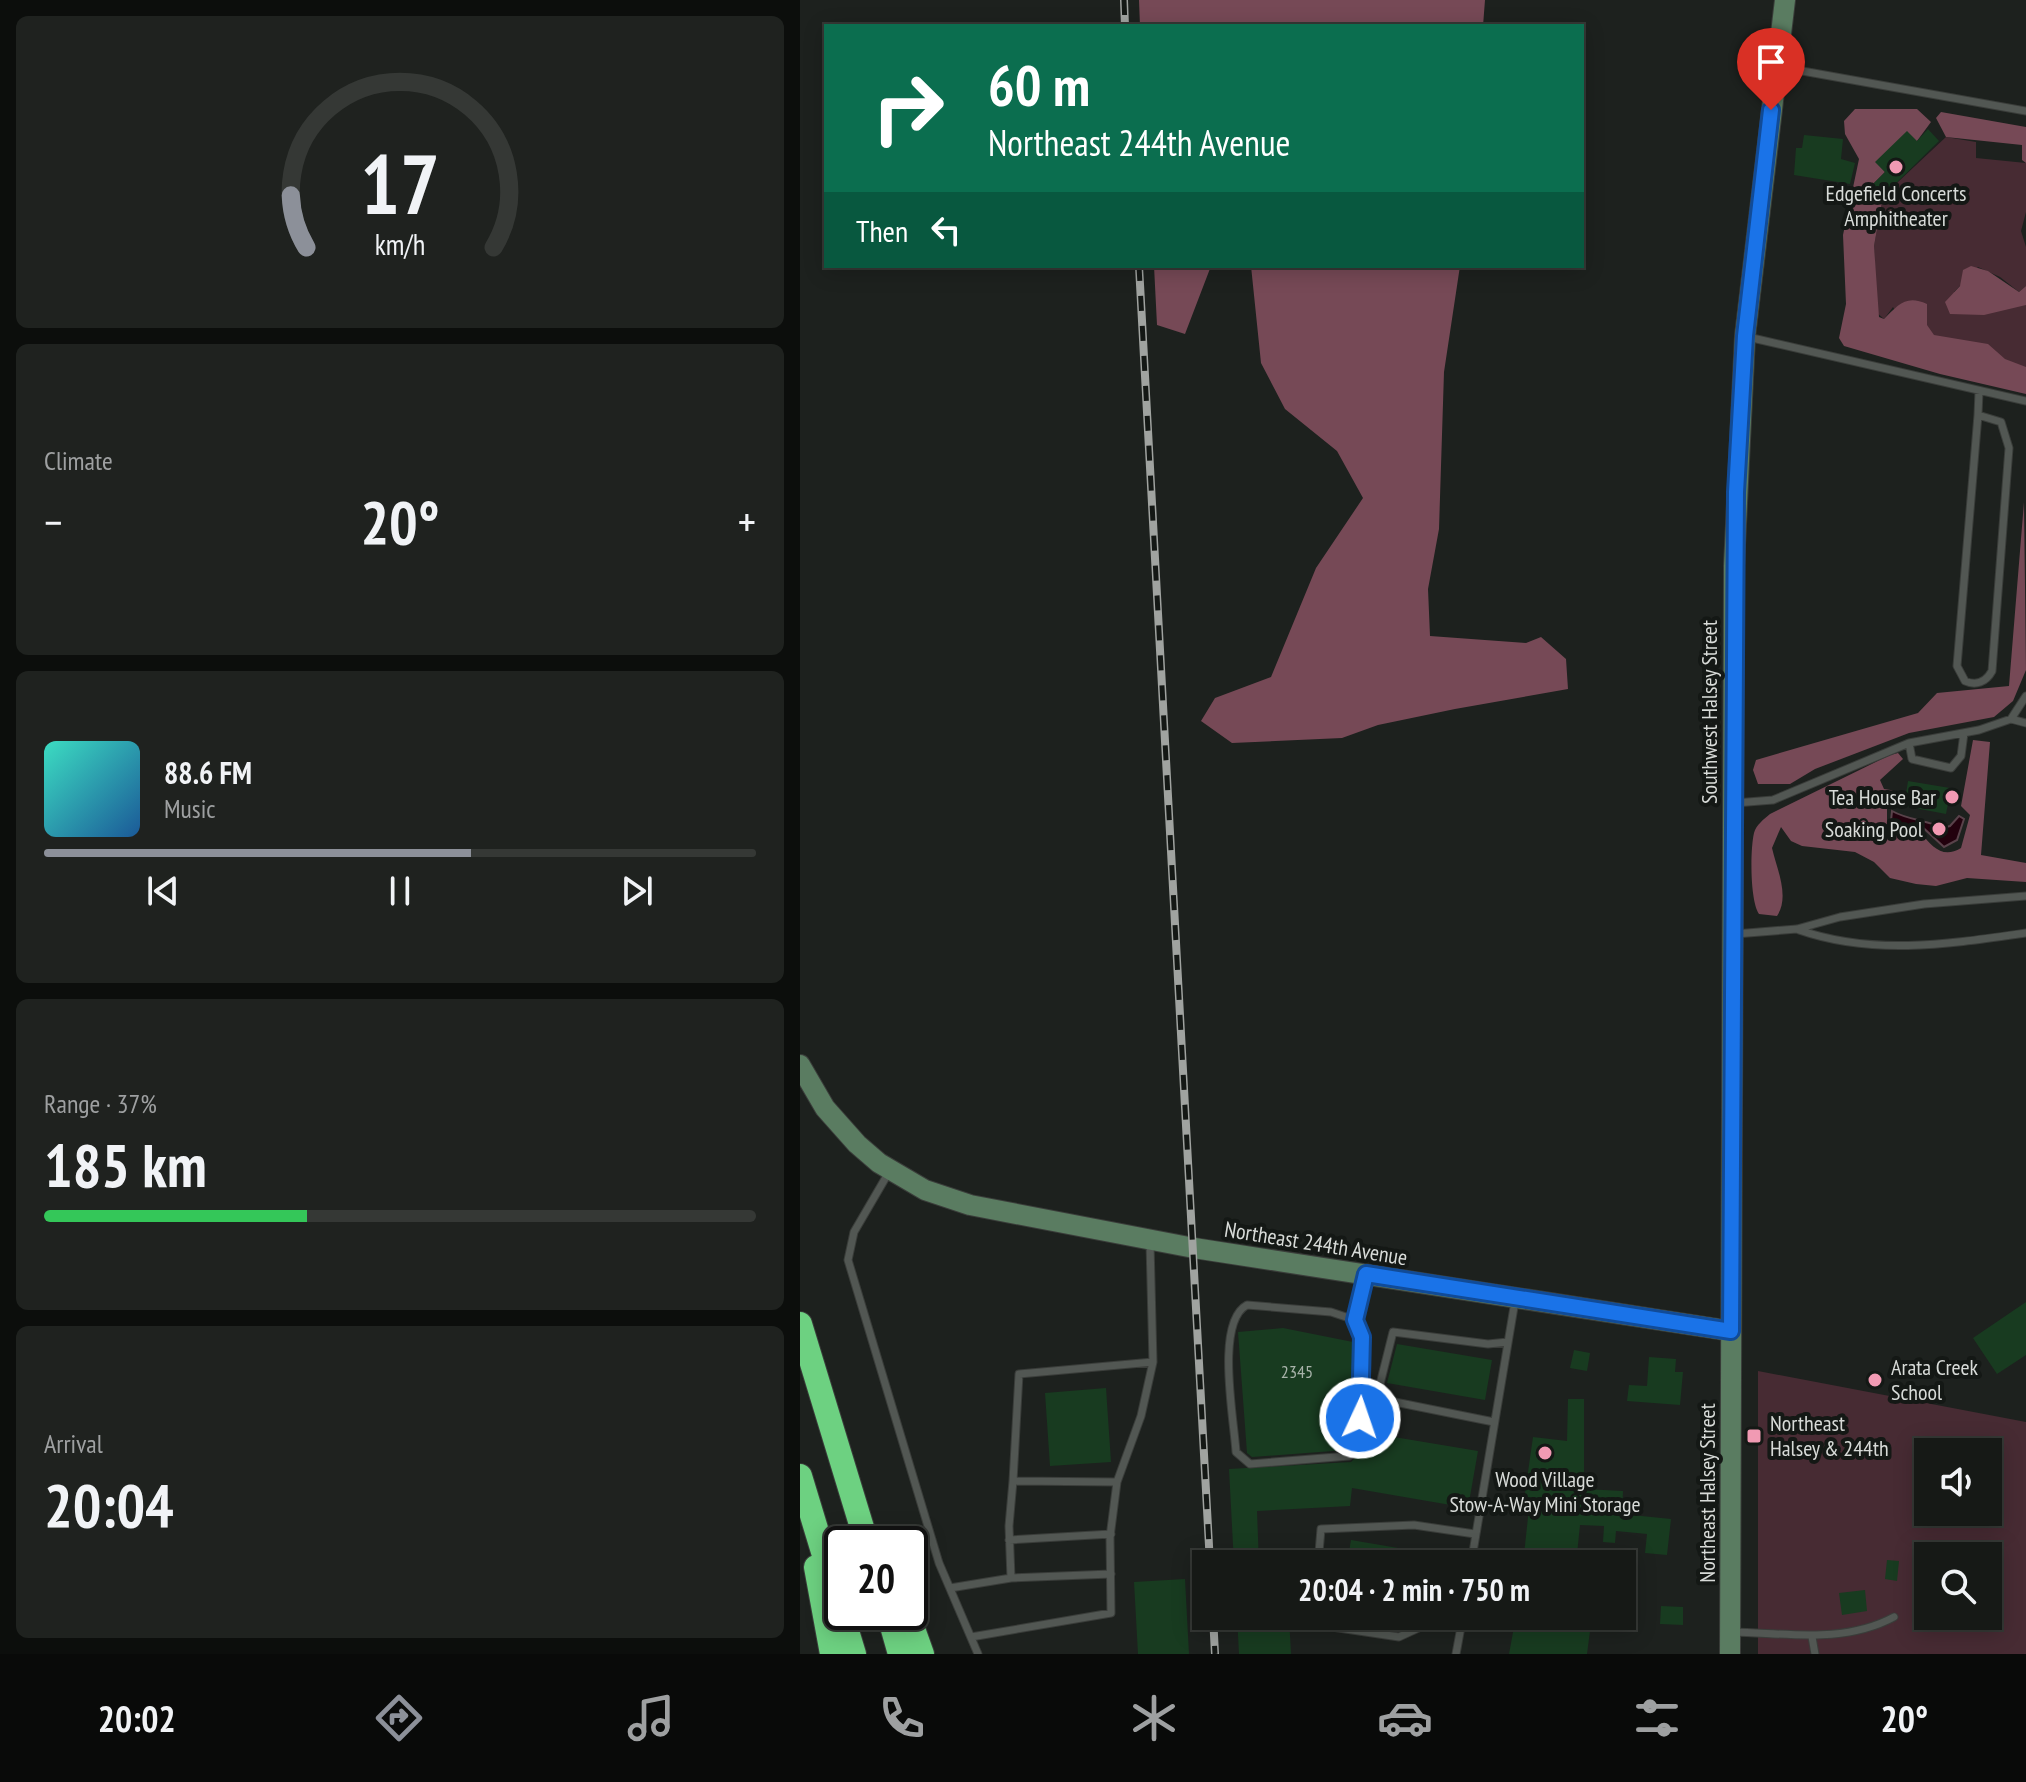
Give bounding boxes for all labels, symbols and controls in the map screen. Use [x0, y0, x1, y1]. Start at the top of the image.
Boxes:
pin [1737, 28, 1805, 110]
icon: arrive [1749, 40, 1793, 84]
text: 60 m [988, 49, 1090, 121]
icon: right [856, 56, 960, 160]
text: Northeast 244th Avenue [988, 119, 1290, 166]
text: 17 [360, 128, 440, 236]
marker: Edgefield Concerts Amphitheater [1887, 158, 1905, 176]
place label: Edgefield Concerts Amphitheater [1826, 179, 1966, 232]
icon: left [924, 208, 968, 252]
text: Then [856, 211, 908, 250]
text: km/h [375, 226, 425, 263]
text: Climate [44, 444, 113, 477]
text: 20° [360, 483, 440, 561]
text: − [44, 493, 62, 550]
text: + [738, 493, 756, 550]
street label: Southwest Halsey Street [1695, 620, 1723, 804]
text: 88.6 FM [164, 753, 252, 792]
place label: Tea House Bar [1829, 783, 1936, 811]
marker: Tea House Bar [1943, 788, 1961, 806]
text: Music [164, 792, 216, 825]
place label: Soaking Pool [1825, 815, 1924, 843]
marker: Soaking Pool [1930, 820, 1948, 838]
icon: previous [141, 869, 185, 913]
icon: pause [378, 869, 422, 913]
icon: next [615, 869, 659, 913]
text: Range · 37% [44, 1087, 157, 1120]
text: 185 km [44, 1126, 207, 1204]
street label: Northeast 244th Avenue [1223, 1215, 1409, 1271]
place label: Arata Creek School [1891, 1353, 1979, 1406]
house number: 2345 [1281, 1360, 1313, 1383]
marker: Arata Creek School [1866, 1371, 1884, 1389]
position arrow [1318, 1376, 1402, 1460]
street label: Northeast Halsey Street [1693, 1403, 1721, 1583]
place label: Northeast Halsey & 244th [1770, 1409, 1889, 1462]
text: Arrival [44, 1427, 103, 1460]
marker: Northeast Halsey & 244th [1745, 1427, 1763, 1445]
map controls [1914, 1438, 2002, 1630]
button: sound [1914, 1438, 2002, 1526]
marker: Wood Village Stow-A-Way Mini Storage [1536, 1444, 1554, 1462]
place label: Wood Village Stow-A-Way Mini Storage [1449, 1465, 1641, 1518]
text: 20:04 [44, 1466, 174, 1544]
speed limit sign: 20 [824, 1526, 928, 1630]
button: search [1914, 1542, 2002, 1630]
text: 20:04 · 2 min · 750 m [1298, 1570, 1530, 1609]
icon: directions [371, 1690, 427, 1746]
icon: music [623, 1690, 679, 1746]
icon: phone [874, 1690, 930, 1746]
icon: climate [1126, 1690, 1182, 1746]
icon: car [1377, 1690, 1433, 1746]
icon: filters [1629, 1690, 1685, 1746]
text: 20:02 [98, 1695, 176, 1742]
text: 20° [1881, 1695, 1928, 1742]

